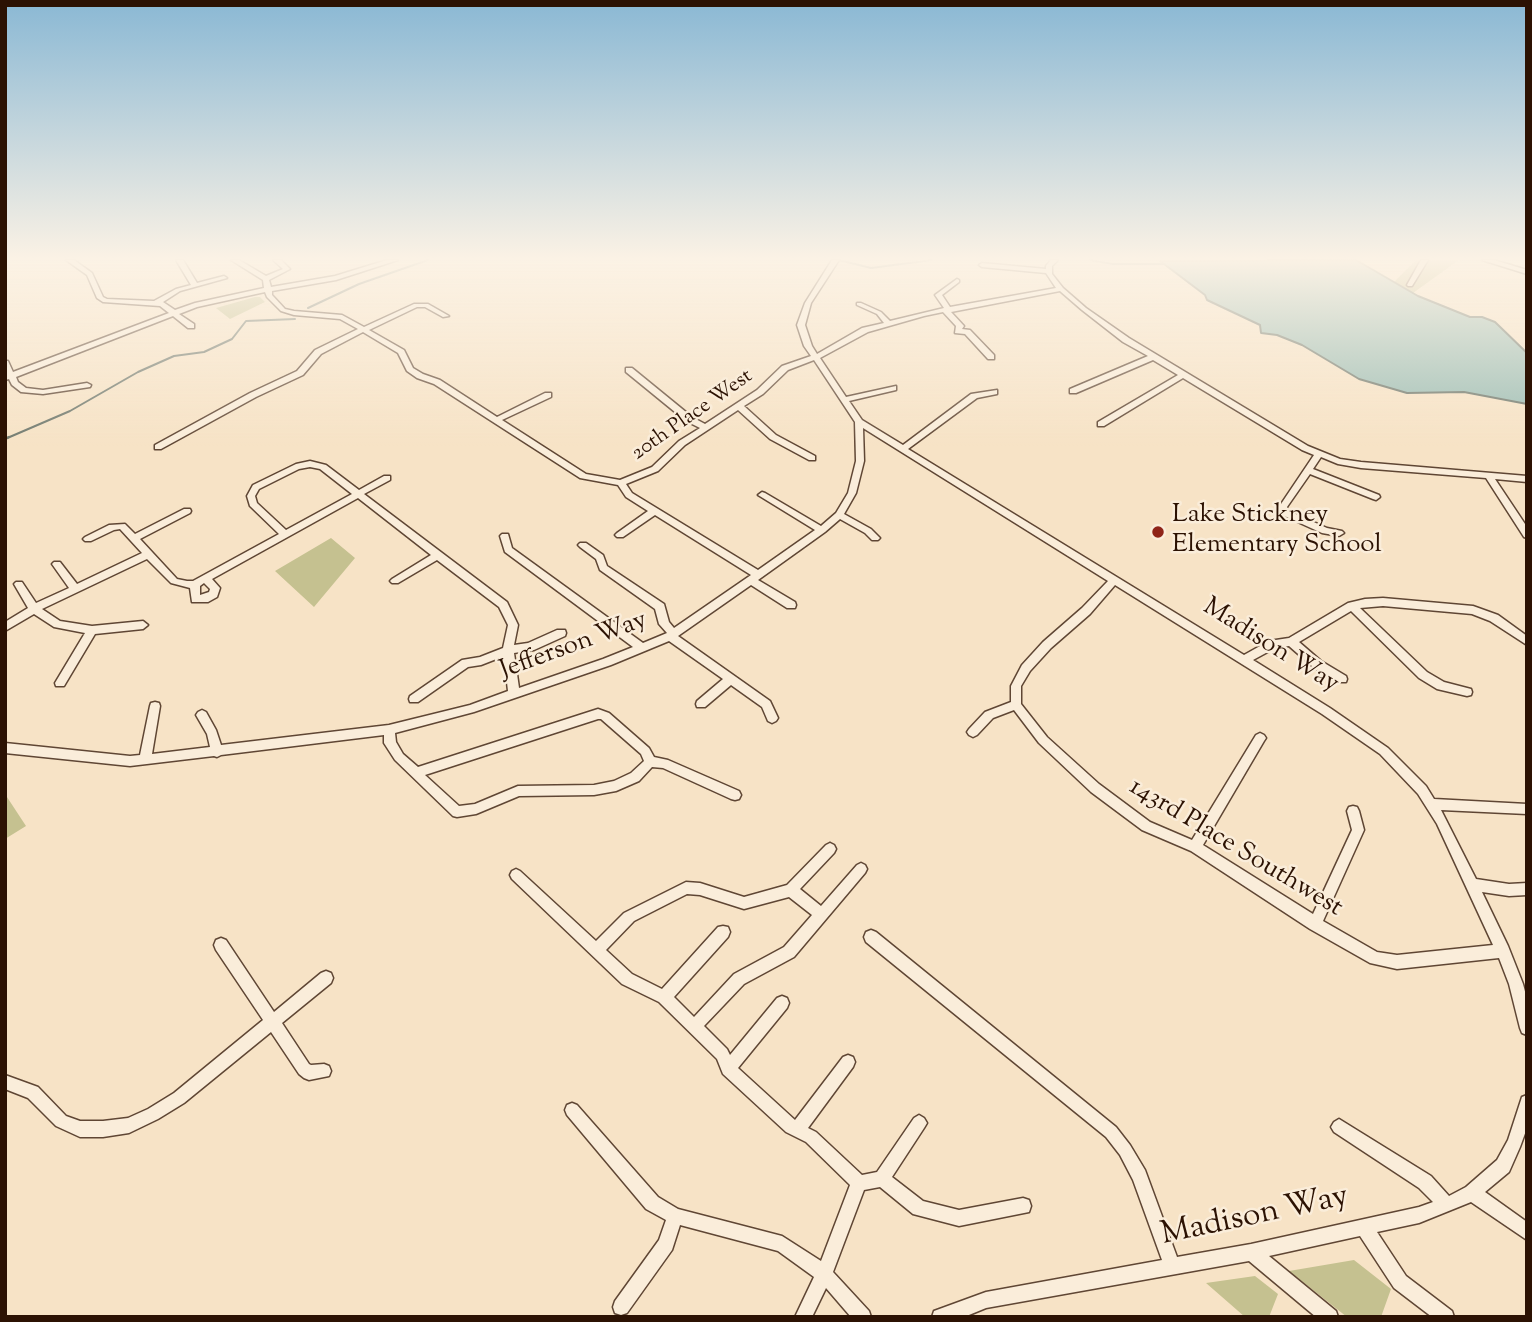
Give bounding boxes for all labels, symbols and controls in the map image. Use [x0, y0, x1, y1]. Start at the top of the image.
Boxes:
street label: 20th Place West [628, 365, 758, 467]
place label: Lake Stickney Elementary School [1172, 501, 1382, 562]
marker: Lake Stickney Elementary School [1150, 524, 1166, 540]
street label: Madison Way [1196, 593, 1344, 701]
street label: Jefferson Way [496, 606, 652, 688]
street label: 143rd Place Southwest [1123, 773, 1347, 925]
street label: Madison Way [1158, 1179, 1352, 1257]

